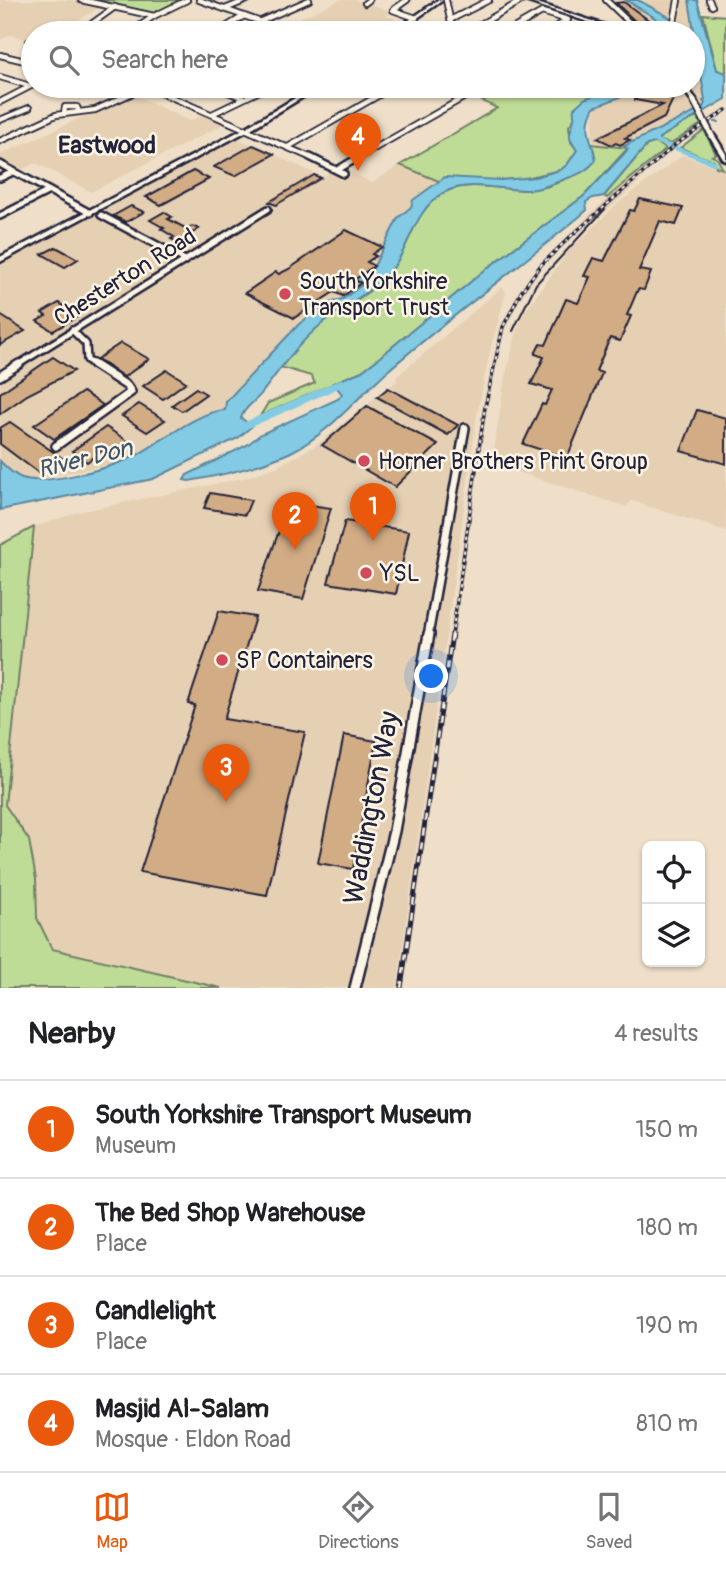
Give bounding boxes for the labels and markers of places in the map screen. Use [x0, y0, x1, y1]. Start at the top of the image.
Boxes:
pin: 4 [335, 113, 381, 171]
place label: South Yorkshire Transport Trust [299, 267, 450, 322]
marker: South Yorkshire Transport Trust [277, 286, 293, 302]
place label: Horner Brothers Print Group [378, 447, 648, 476]
marker: Horner Brothers Print Group [356, 453, 372, 469]
pin: 1 [350, 483, 396, 541]
pin: 2 [272, 492, 318, 550]
place label: YSL [379, 559, 420, 588]
marker: YSL [358, 565, 374, 581]
place label: SP Containers [236, 646, 373, 675]
marker: SP Containers [214, 652, 230, 668]
pin: 3 [203, 744, 249, 802]

